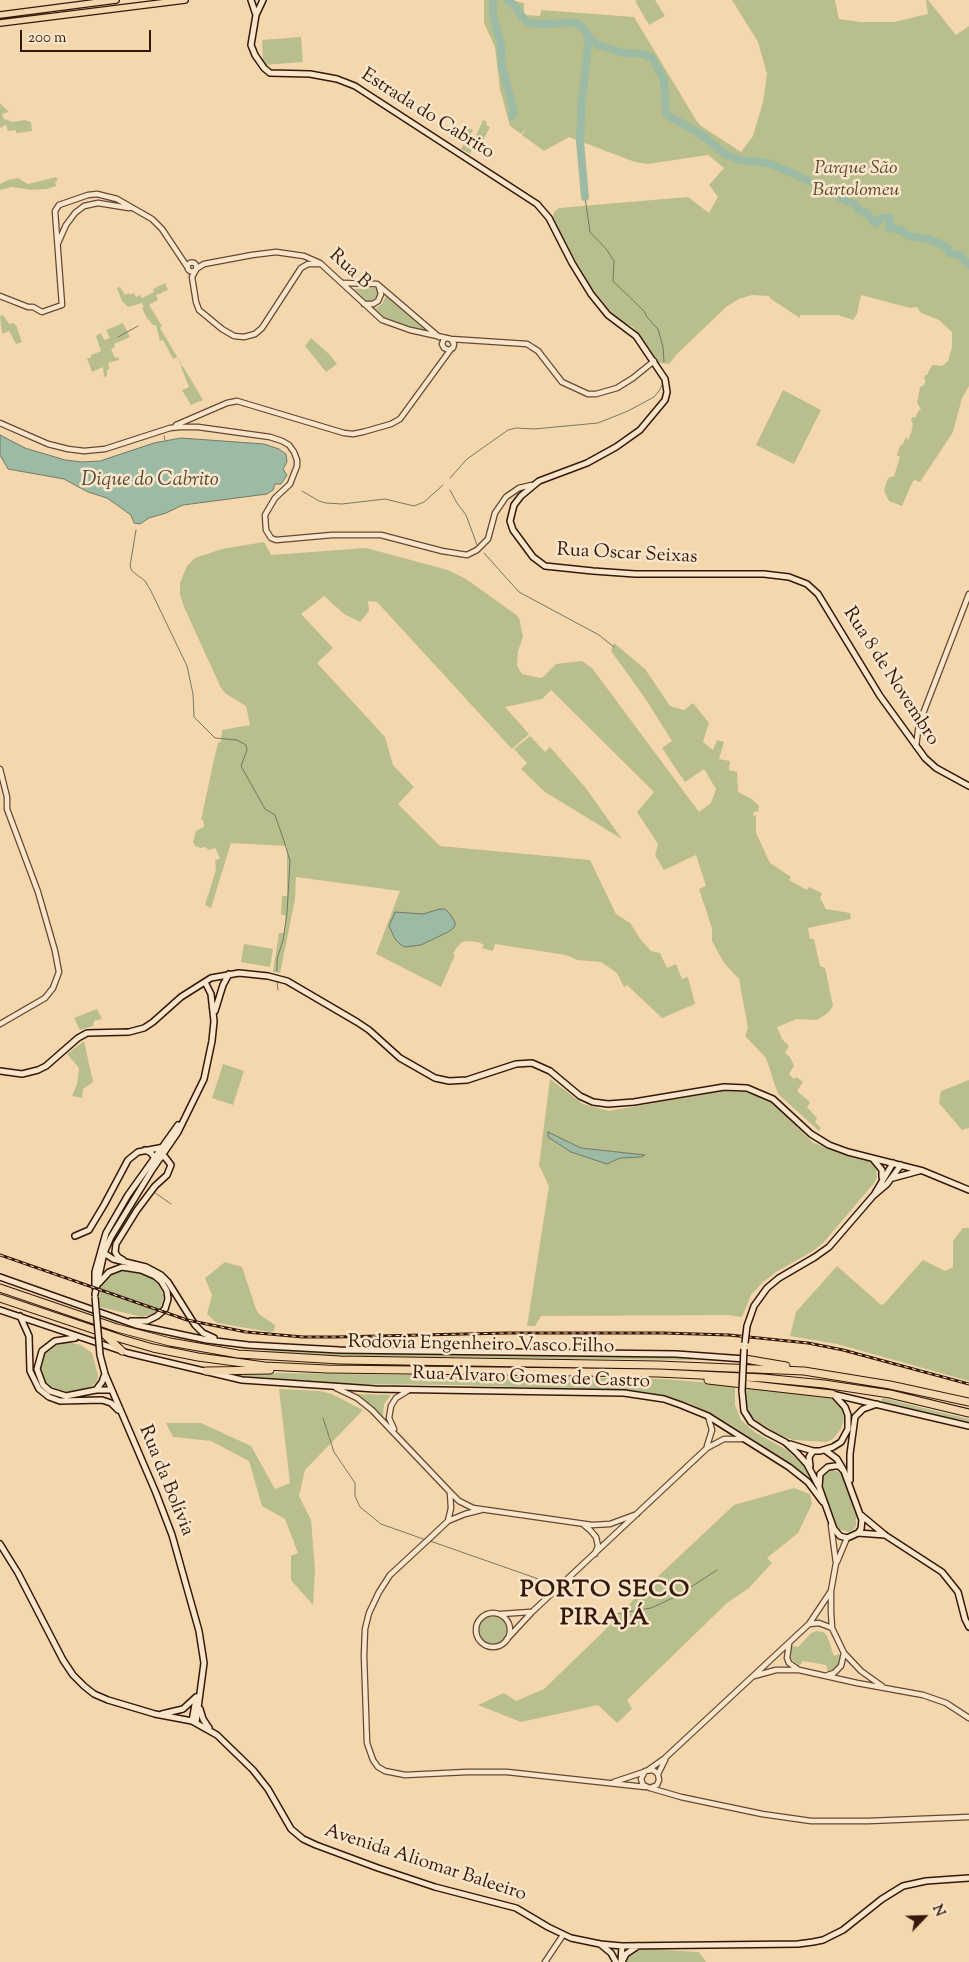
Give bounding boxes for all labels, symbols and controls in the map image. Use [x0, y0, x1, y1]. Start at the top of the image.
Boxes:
scale bar [22, 20, 154, 52]
text: 200 m [28, 28, 67, 49]
street label: Estrada do Cabrito [356, 65, 498, 165]
park label: Parque São Bartolomeu [812, 159, 900, 203]
street label: Rua B [323, 245, 375, 295]
water label: Dique do Cabrito [81, 470, 219, 494]
street label: Rua Oscar Seixas [556, 540, 698, 570]
street label: Rua 8 de Novembro [837, 604, 943, 750]
street label: Rodovia Engenheiro Vasco Filho [348, 1332, 614, 1360]
street label: Rua Alvaro Gomes de Castro [412, 1363, 650, 1395]
street label: Rua da Bolívia [132, 1422, 198, 1540]
district label: PORTO SECO PIRAJÁ [519, 1578, 691, 1634]
street label: Avenida Aliomar Baleeiro [321, 1821, 529, 1907]
north arrow [899, 1892, 949, 1942]
text: N [926, 1902, 949, 1920]

